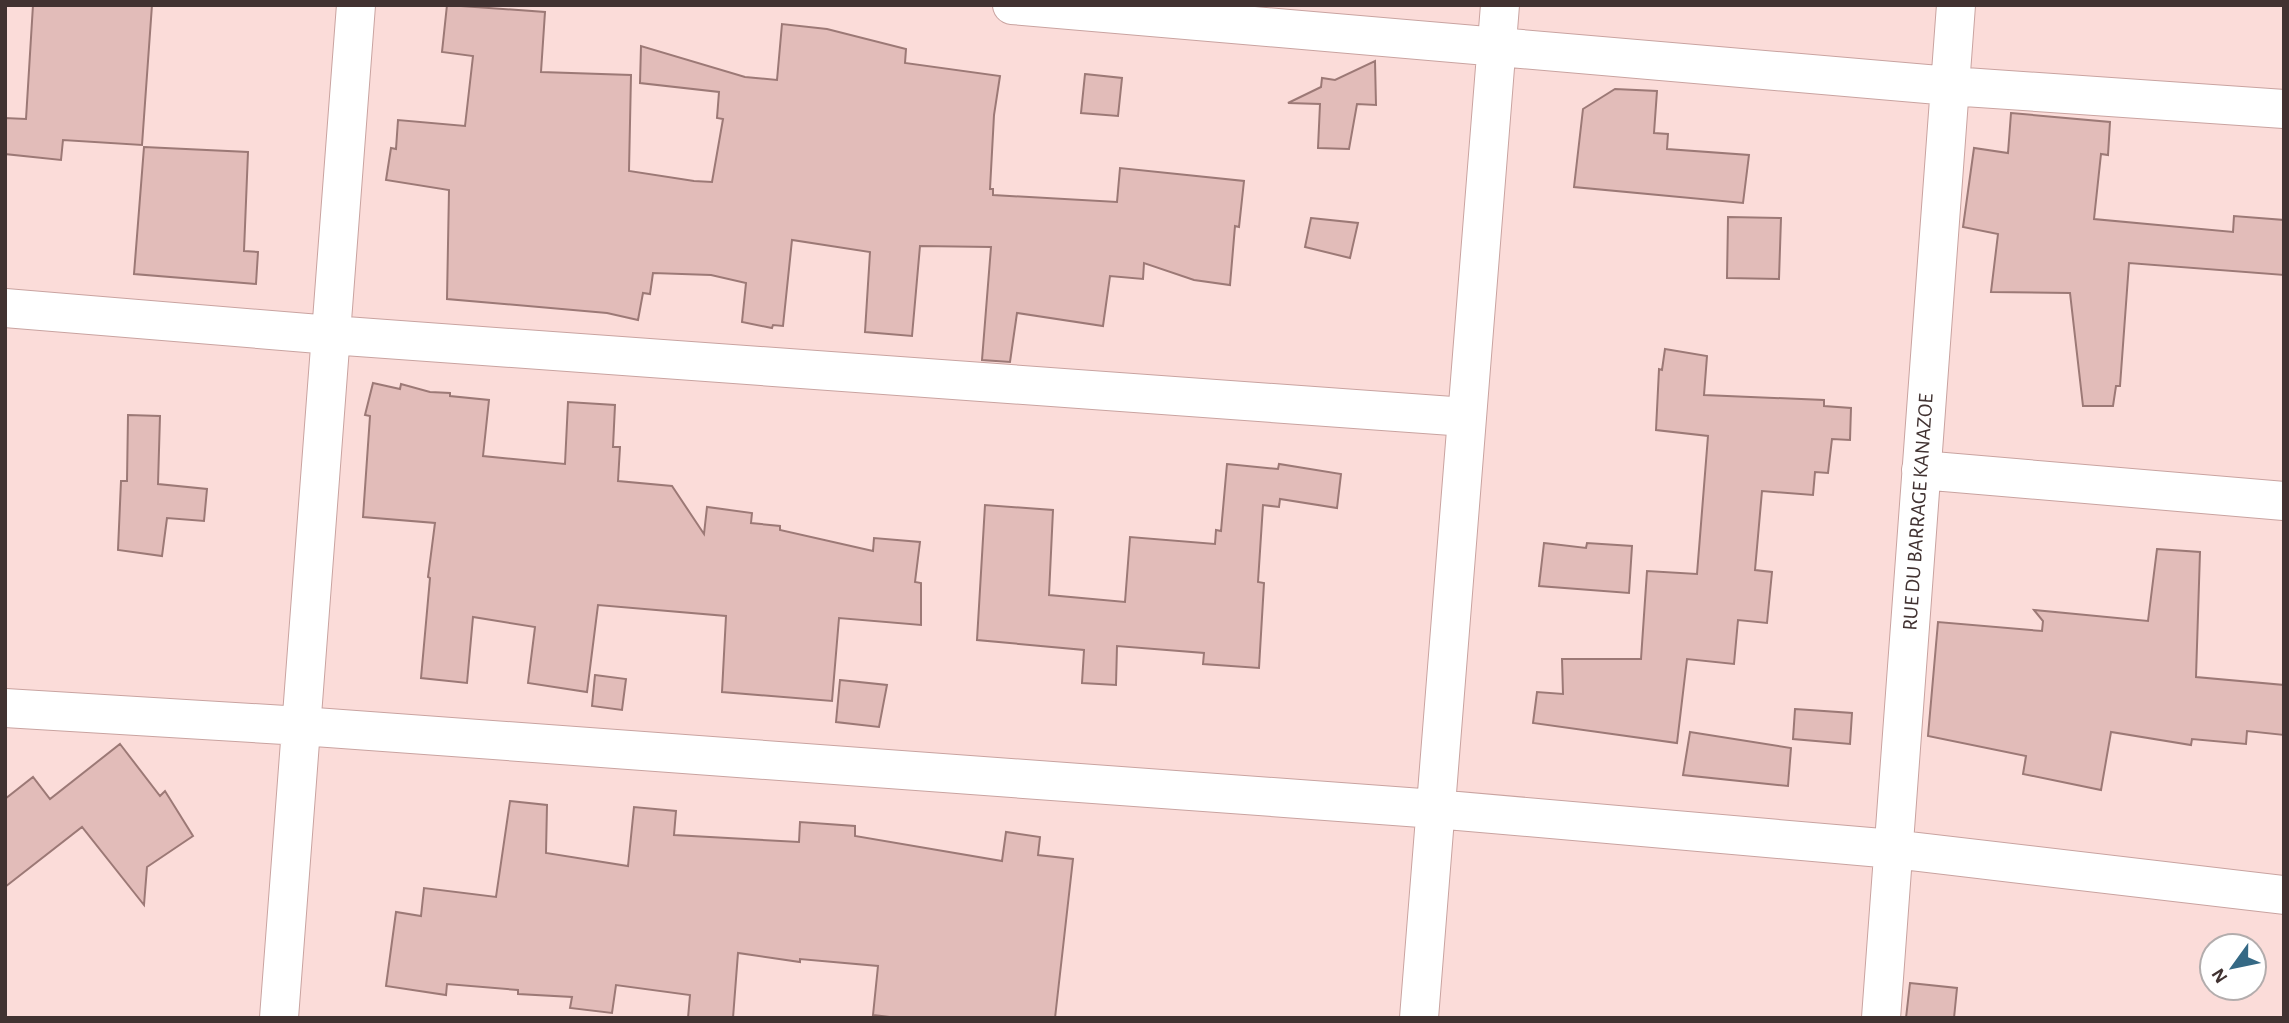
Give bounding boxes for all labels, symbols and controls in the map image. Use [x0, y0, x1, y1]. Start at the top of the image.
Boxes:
street label: RUE DU BARRAGE KANAZOE [1899, 393, 1937, 631]
north arrow [2198, 932, 2268, 1002]
text: N [2208, 965, 2232, 986]

